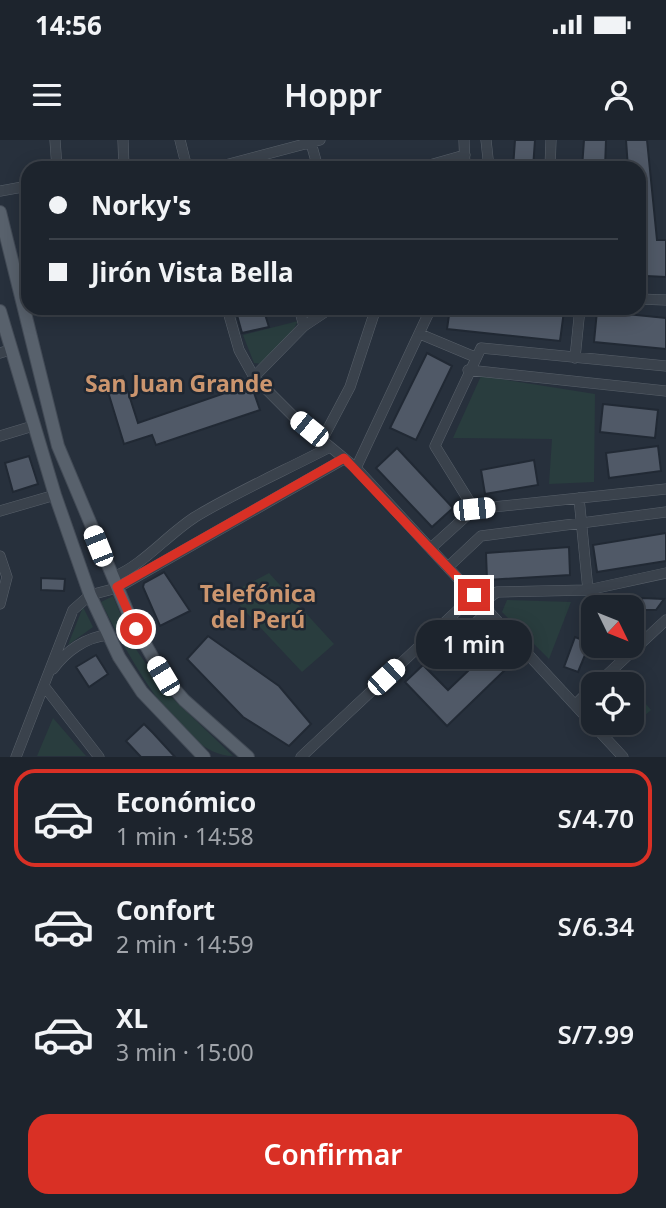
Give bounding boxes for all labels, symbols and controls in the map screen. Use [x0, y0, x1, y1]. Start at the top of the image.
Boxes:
text: 14:56 [35, 7, 102, 43]
text: Hoppr [284, 73, 382, 116]
icon: menu [28, 76, 66, 114]
icon: person [600, 76, 638, 114]
text: Norky's [91, 187, 191, 223]
text: Jirón Vista Bella [91, 254, 294, 290]
district label: San Juan Grande [85, 367, 273, 399]
car [287, 408, 332, 450]
car [453, 496, 496, 522]
car [81, 523, 116, 569]
district label: Telefónica del Perú [200, 577, 316, 635]
route end [458, 579, 490, 611]
north arrow [581, 595, 644, 658]
map controls [581, 595, 644, 735]
route start [120, 613, 152, 645]
callout: 1 min [416, 620, 532, 668]
text: 1 min [443, 628, 505, 660]
car [144, 653, 183, 699]
car [364, 655, 409, 699]
button: locate [581, 672, 644, 735]
text: Económico [116, 784, 256, 820]
icon: car [32, 787, 95, 850]
text: S/4.70 [558, 800, 634, 836]
text: 1 min · 14:58 [116, 820, 254, 852]
text: Confort [116, 892, 215, 928]
icon: car [32, 895, 95, 958]
text: S/6.34 [558, 908, 634, 944]
text: 2 min · 14:59 [116, 928, 254, 960]
text: XL [116, 1000, 148, 1036]
icon: car [32, 1003, 95, 1066]
text: S/7.99 [558, 1016, 634, 1052]
text: 3 min · 15:00 [116, 1036, 254, 1068]
button: Confirmar [28, 1114, 638, 1194]

